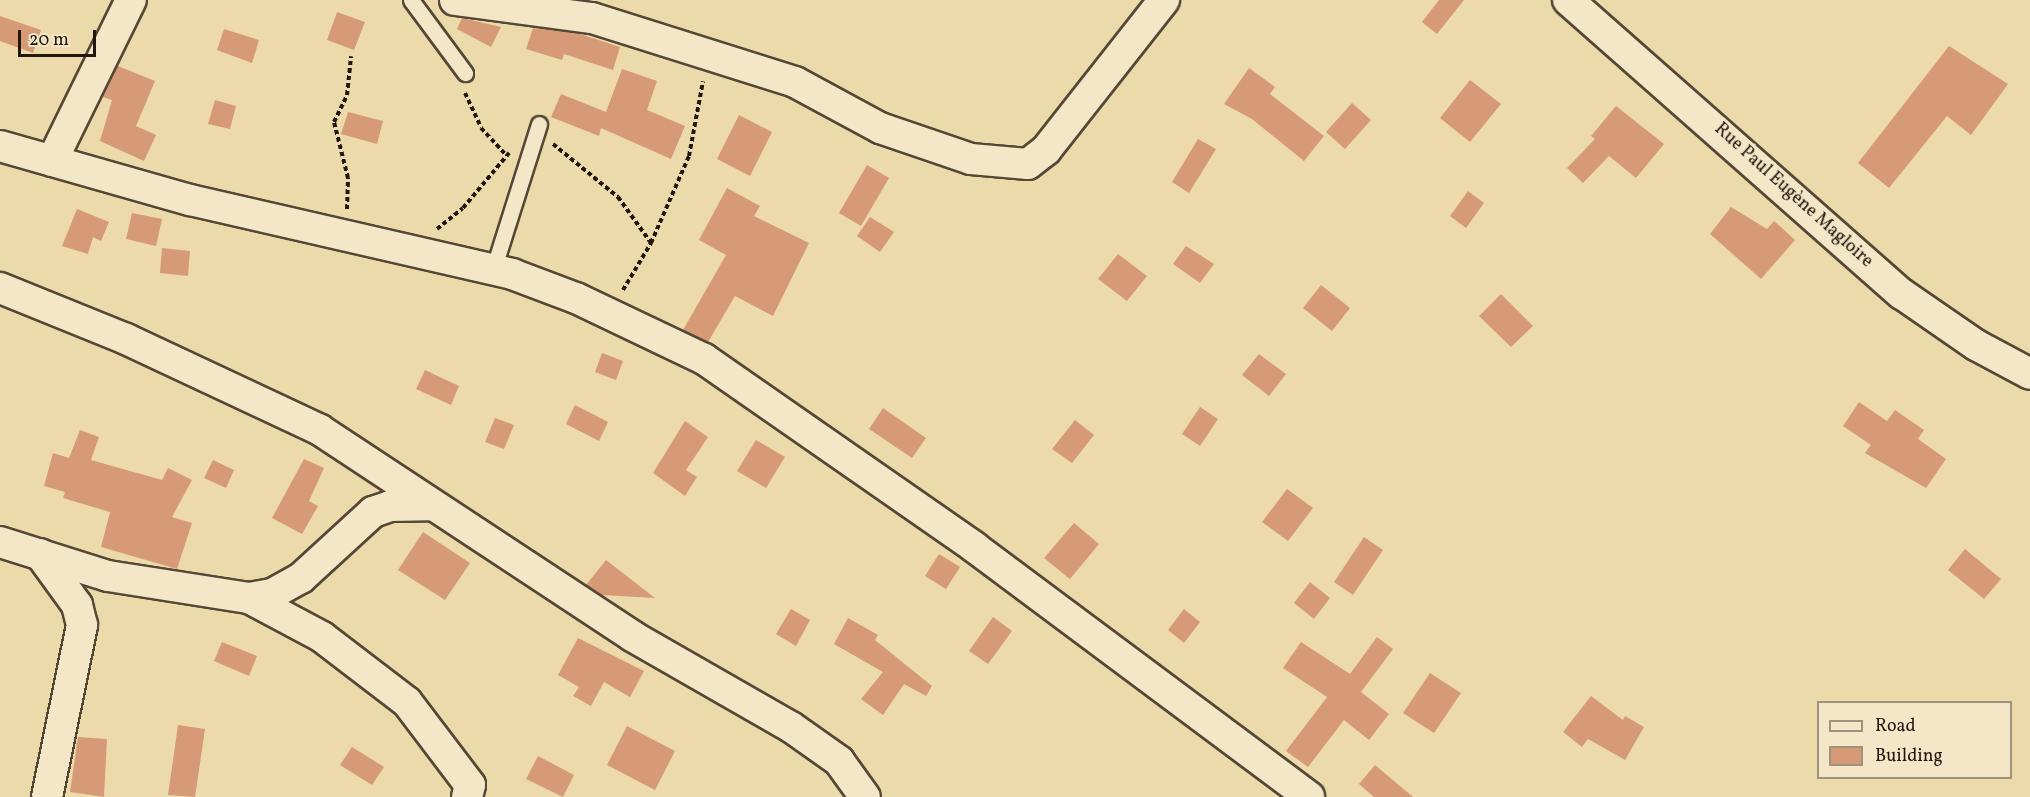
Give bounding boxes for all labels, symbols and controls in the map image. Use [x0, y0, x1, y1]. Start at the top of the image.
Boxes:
scale bar [21, 18, 99, 56]
text: 20 m [29, 28, 69, 53]
street label: Rue Paul Eugène Magloire [1709, 119, 1877, 273]
legend [1817, 701, 2012, 779]
text: Road [1875, 714, 1916, 739]
text: Building [1875, 744, 1943, 769]

